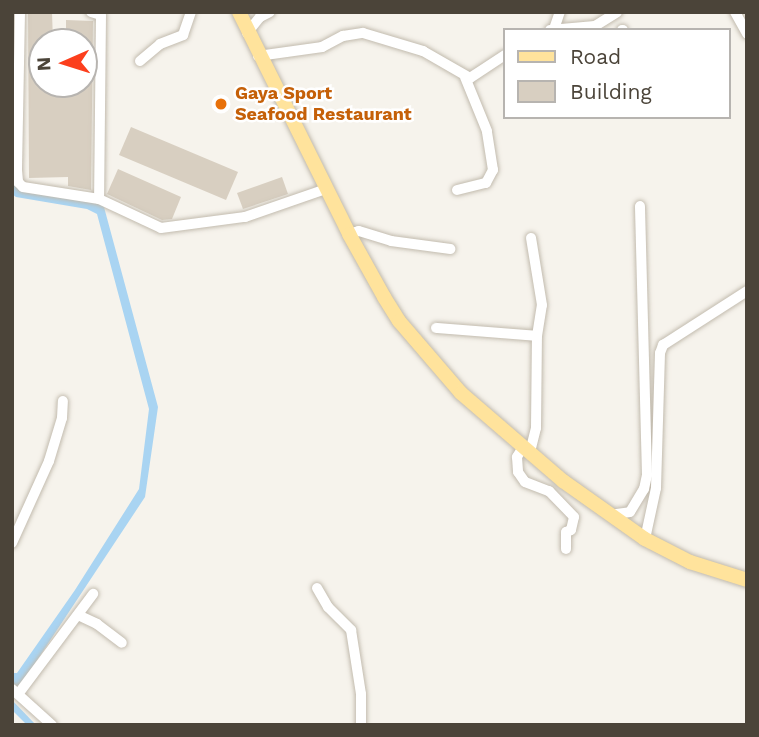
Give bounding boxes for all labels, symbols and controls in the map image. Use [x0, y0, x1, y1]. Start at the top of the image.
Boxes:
north arrow [28, 28, 98, 98]
legend [504, 28, 731, 119]
text: Road [570, 44, 621, 69]
text: N [32, 56, 55, 72]
text: Building [570, 79, 652, 104]
place label: Gaya Sport Seafood Restaurant [235, 83, 412, 126]
marker: Gaya Sport Seafood Restaurant [213, 96, 229, 112]

